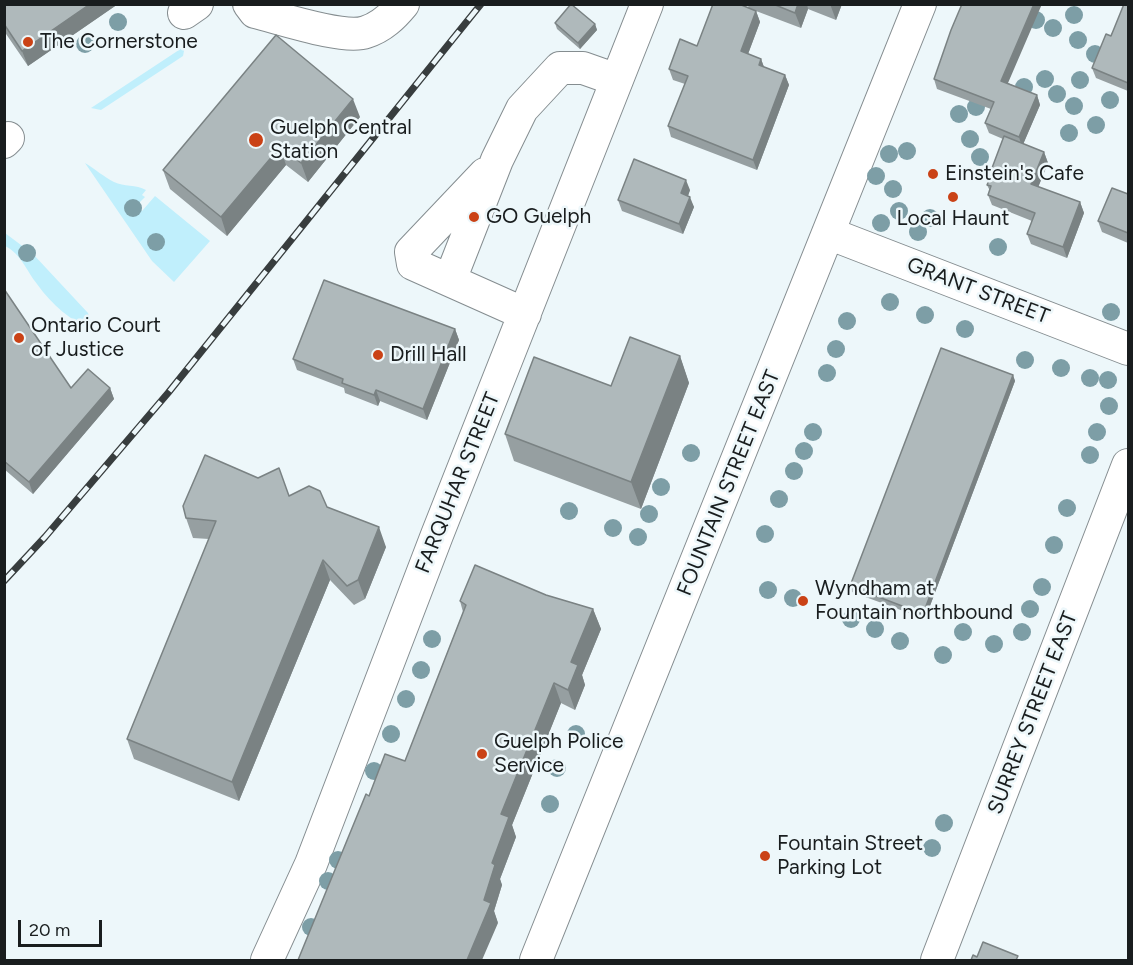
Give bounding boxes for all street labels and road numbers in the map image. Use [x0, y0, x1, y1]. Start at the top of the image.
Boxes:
street label: GRANT STREET [903, 252, 1053, 330]
street label: FOUNTAIN STREET EAST [672, 367, 786, 599]
street label: FARQUHAR STREET [410, 389, 506, 577]
street label: SURREY STREET EAST [983, 608, 1083, 818]

